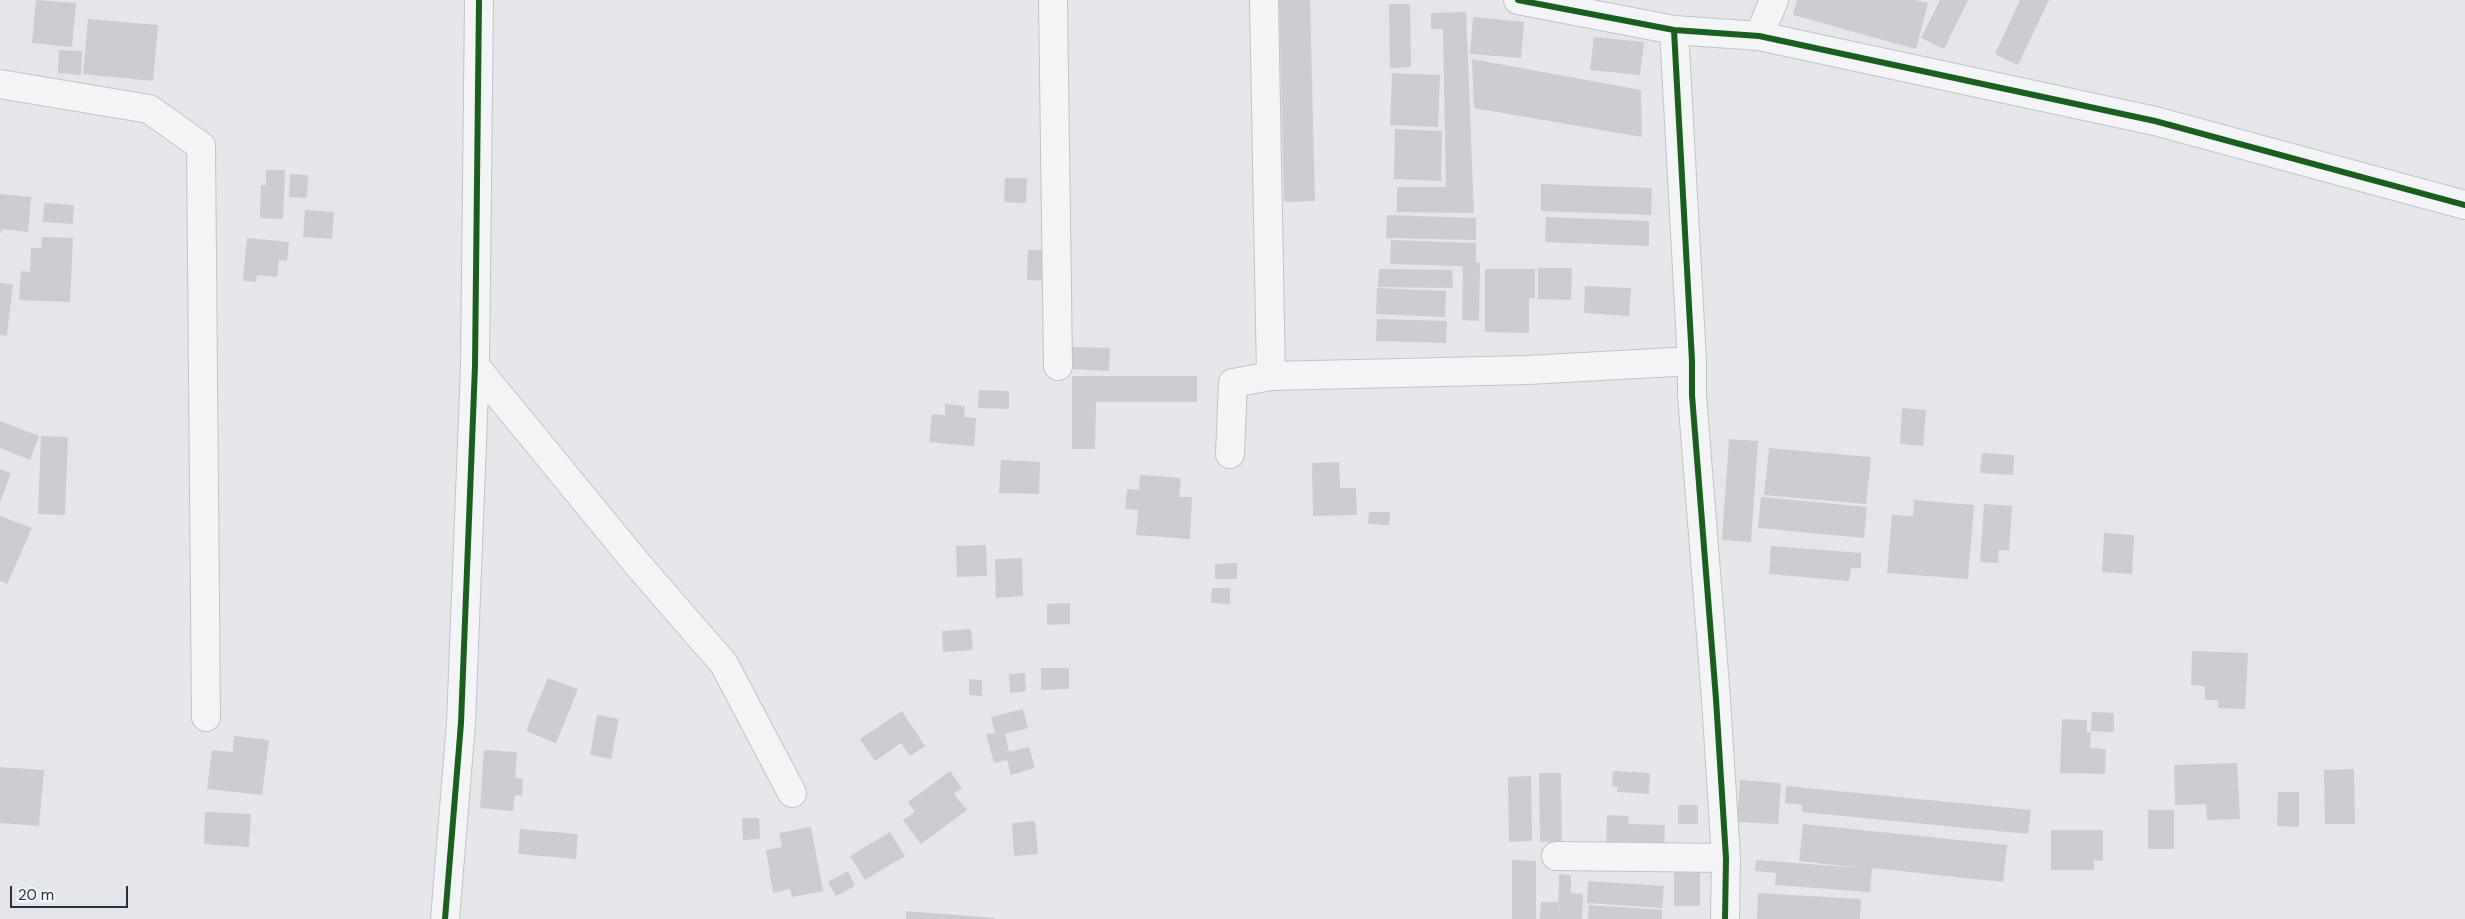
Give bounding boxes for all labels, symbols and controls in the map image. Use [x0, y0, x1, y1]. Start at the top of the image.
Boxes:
scale bar [12, 876, 130, 908]
text: 20 m [18, 885, 54, 905]

